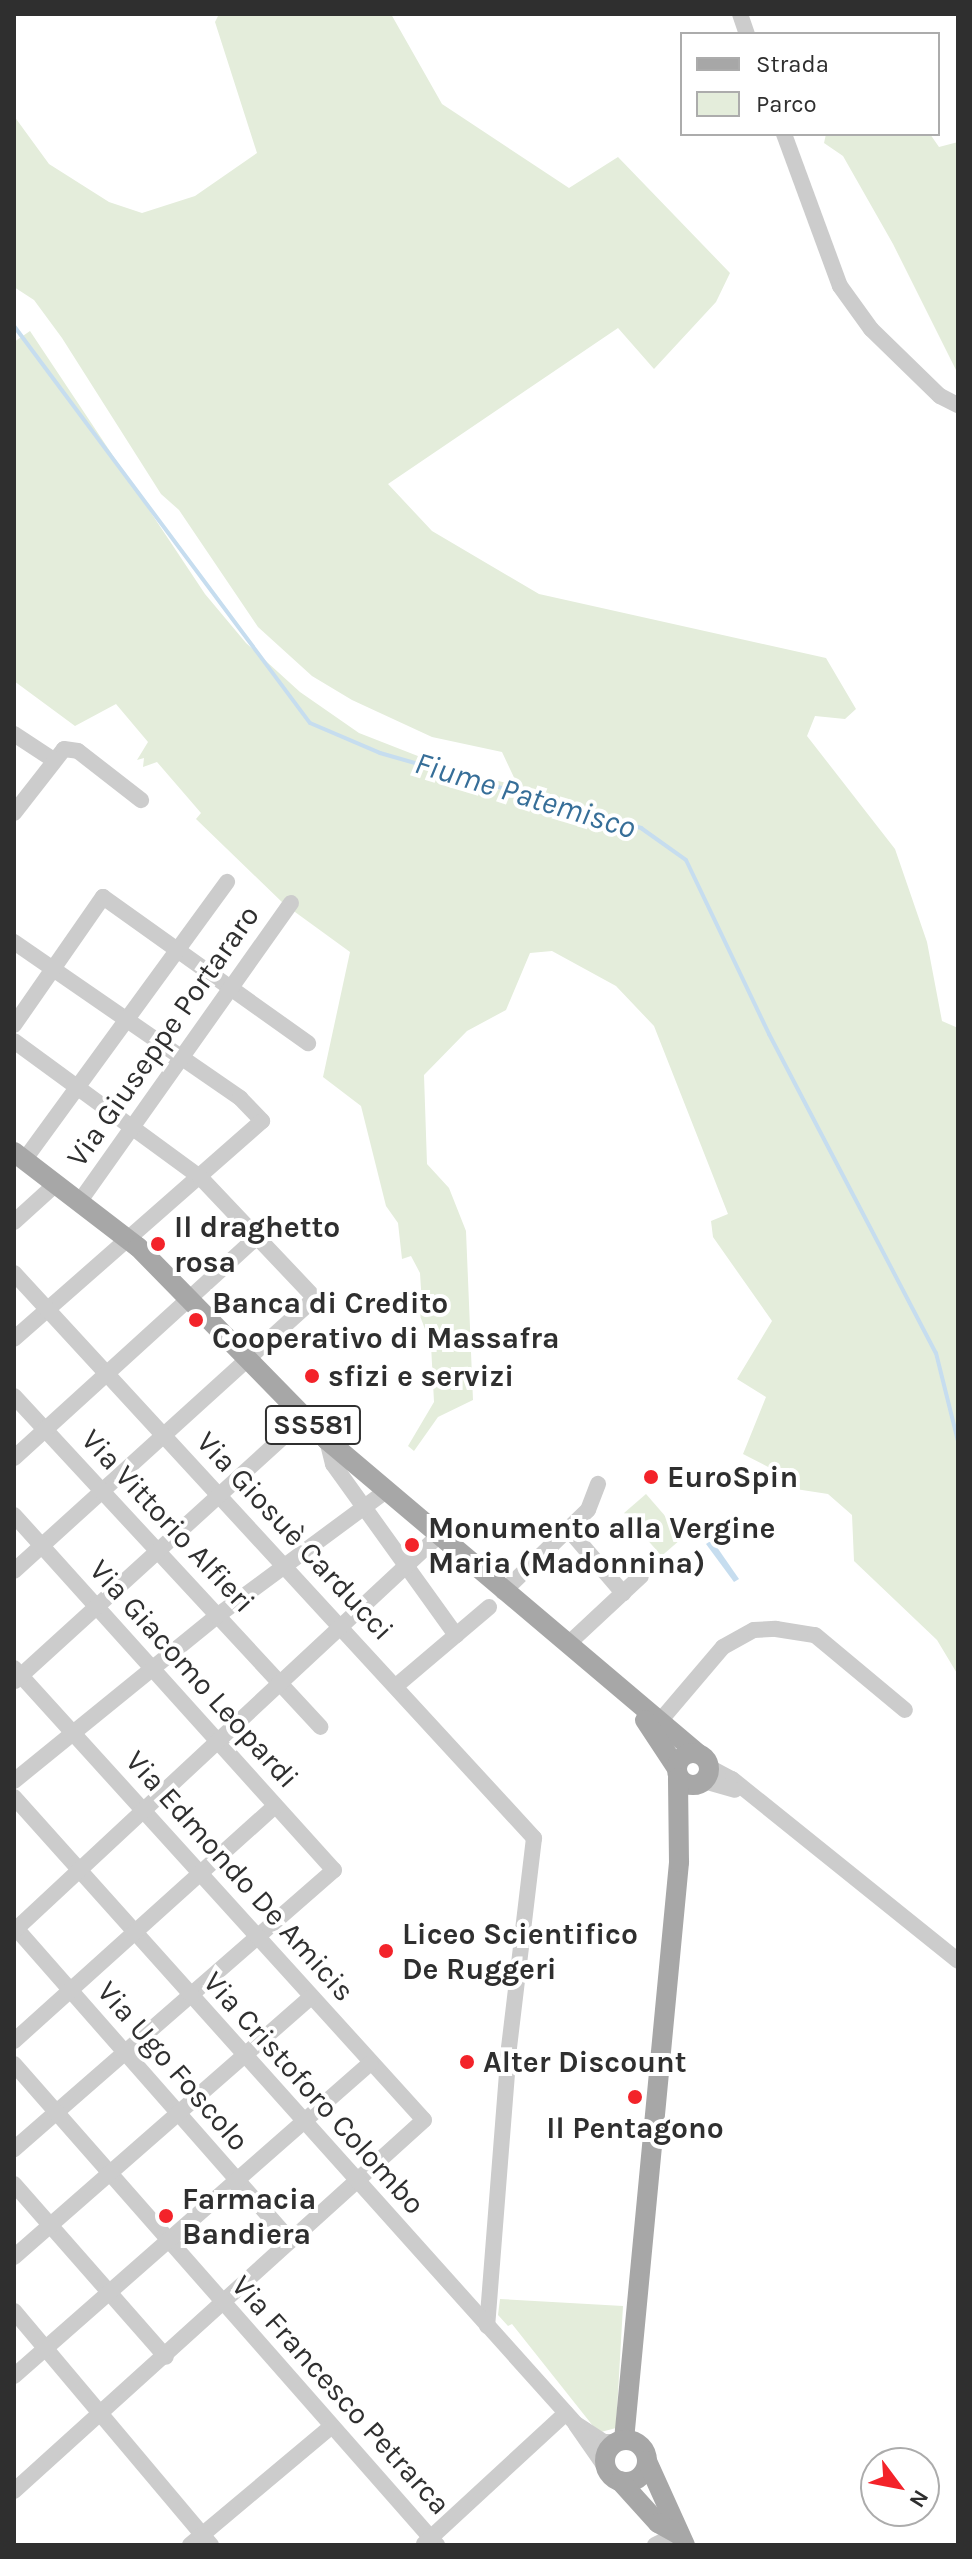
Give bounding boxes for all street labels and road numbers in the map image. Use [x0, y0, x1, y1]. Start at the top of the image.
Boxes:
street label: Via Giuseppe Portararo [59, 898, 267, 1174]
road number: SS581 [263, 1401, 363, 1449]
street label: Via Vittorio Alfieri [74, 1422, 262, 1620]
street label: Via Giosuè Carducci [189, 1424, 401, 1648]
street label: Via Giacomo Leopardi [82, 1552, 306, 1796]
street label: Via Edmondo De Amicis [118, 1743, 362, 2009]
street label: Via Cristoforo Colombo [196, 1964, 432, 2222]
street label: Via Ugo Foscolo [89, 1974, 257, 2158]
street label: Via Francesco Petrarca [224, 2268, 458, 2522]

